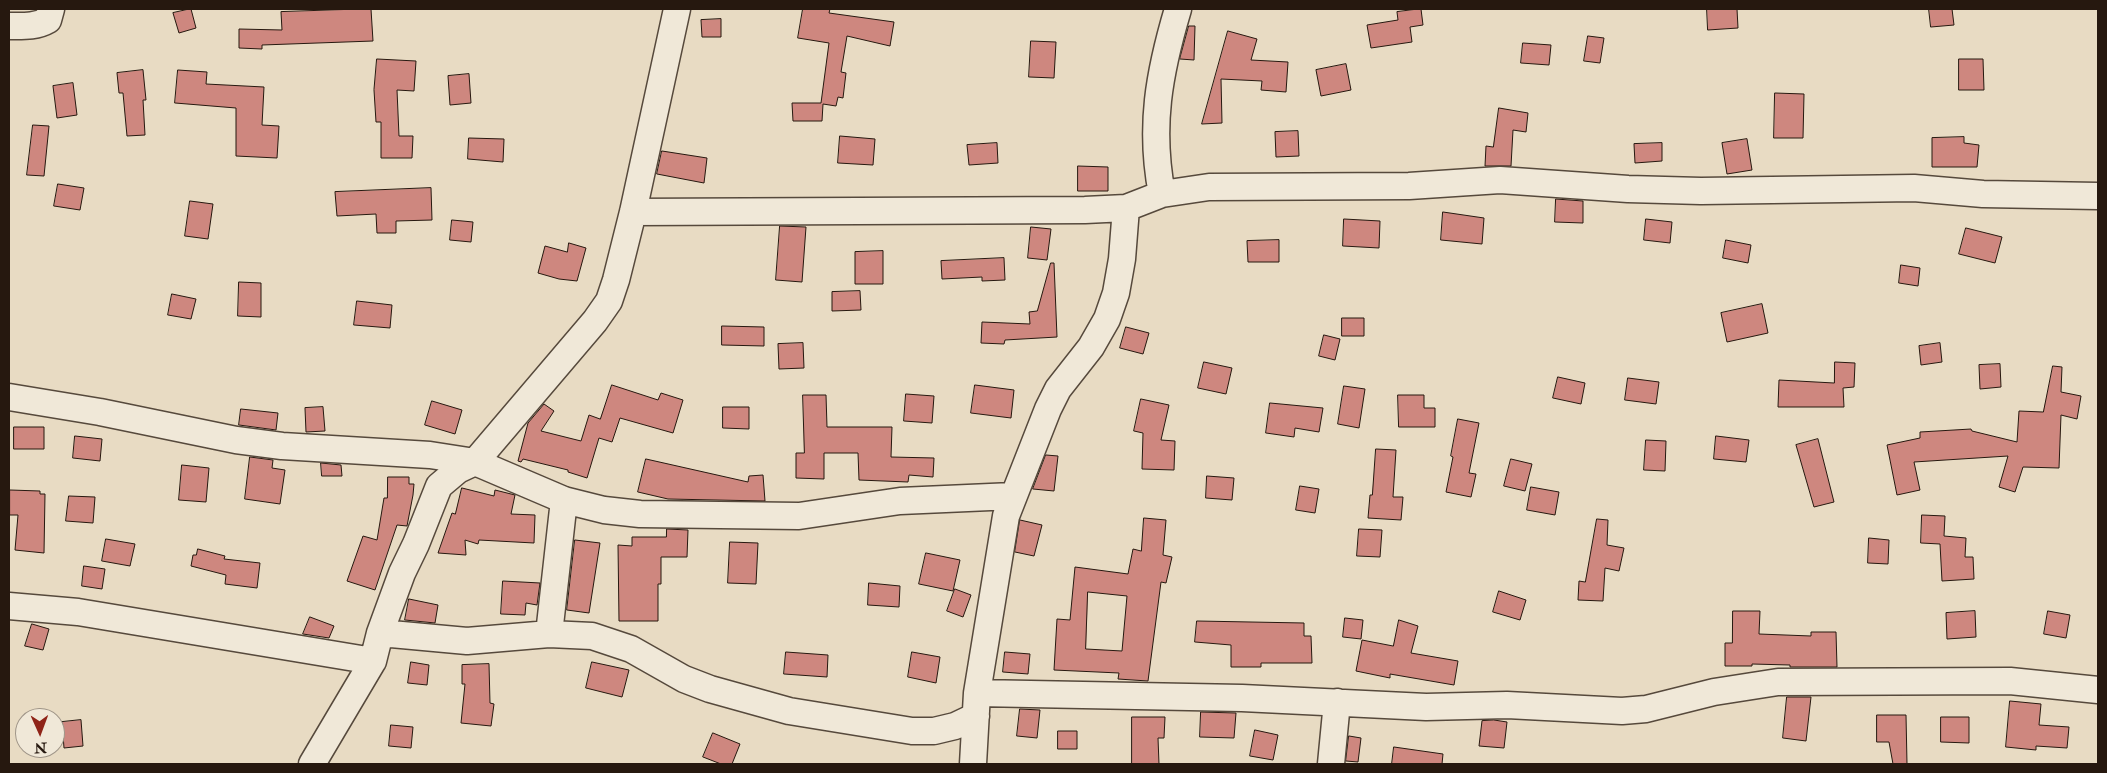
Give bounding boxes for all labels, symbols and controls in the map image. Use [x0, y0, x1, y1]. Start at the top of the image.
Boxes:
north arrow [15, 708, 65, 758]
text: N [34, 739, 47, 756]

